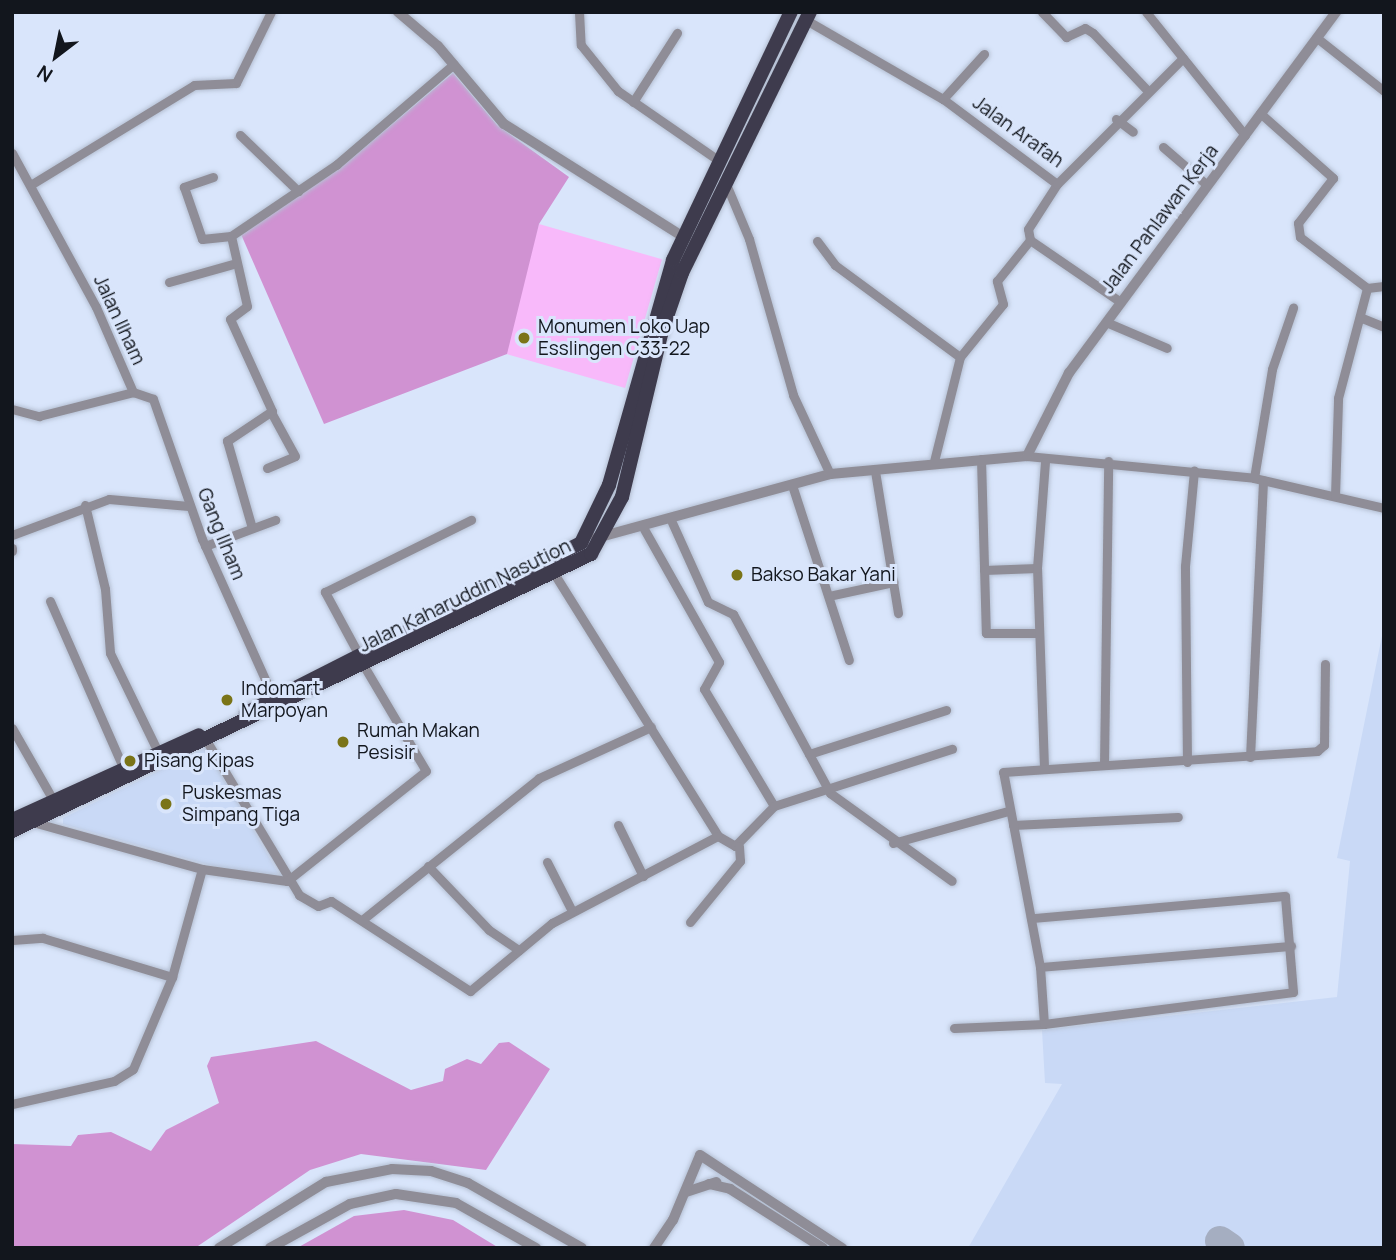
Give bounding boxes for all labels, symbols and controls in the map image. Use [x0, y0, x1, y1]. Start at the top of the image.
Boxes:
north arrow [21, 21, 91, 91]
text: N [32, 59, 58, 88]
street label: Jalan Arafah [968, 91, 1068, 173]
street label: Jalan Pahlawan Kerja [1097, 140, 1223, 298]
street label: Jalan Ilham [88, 272, 150, 368]
place label: Monumen Loko Uap Esslingen C33-22 [538, 316, 710, 360]
marker: Monumen Loko Uap Esslingen C33-22 [516, 330, 532, 346]
street label: Gang Ilham [192, 485, 250, 583]
street label: Jalan Kaharuddin Nasution [355, 535, 575, 657]
place label: Bakso Bakar Yani [751, 564, 896, 586]
marker: Bakso Bakar Yani [729, 567, 745, 583]
place label: Indomart Marpoyan [241, 678, 328, 722]
marker: Indomart Marpoyan [219, 692, 235, 708]
place label: Rumah Makan Pesisir [357, 720, 480, 764]
marker: Rumah Makan Pesisir [335, 734, 351, 750]
place label: Pisang Kipas [144, 750, 254, 772]
marker: Pisang Kipas [122, 753, 138, 769]
place label: Puskesmas Simpang Tiga [182, 782, 300, 826]
marker: Puskesmas Simpang Tiga [156, 794, 176, 814]

